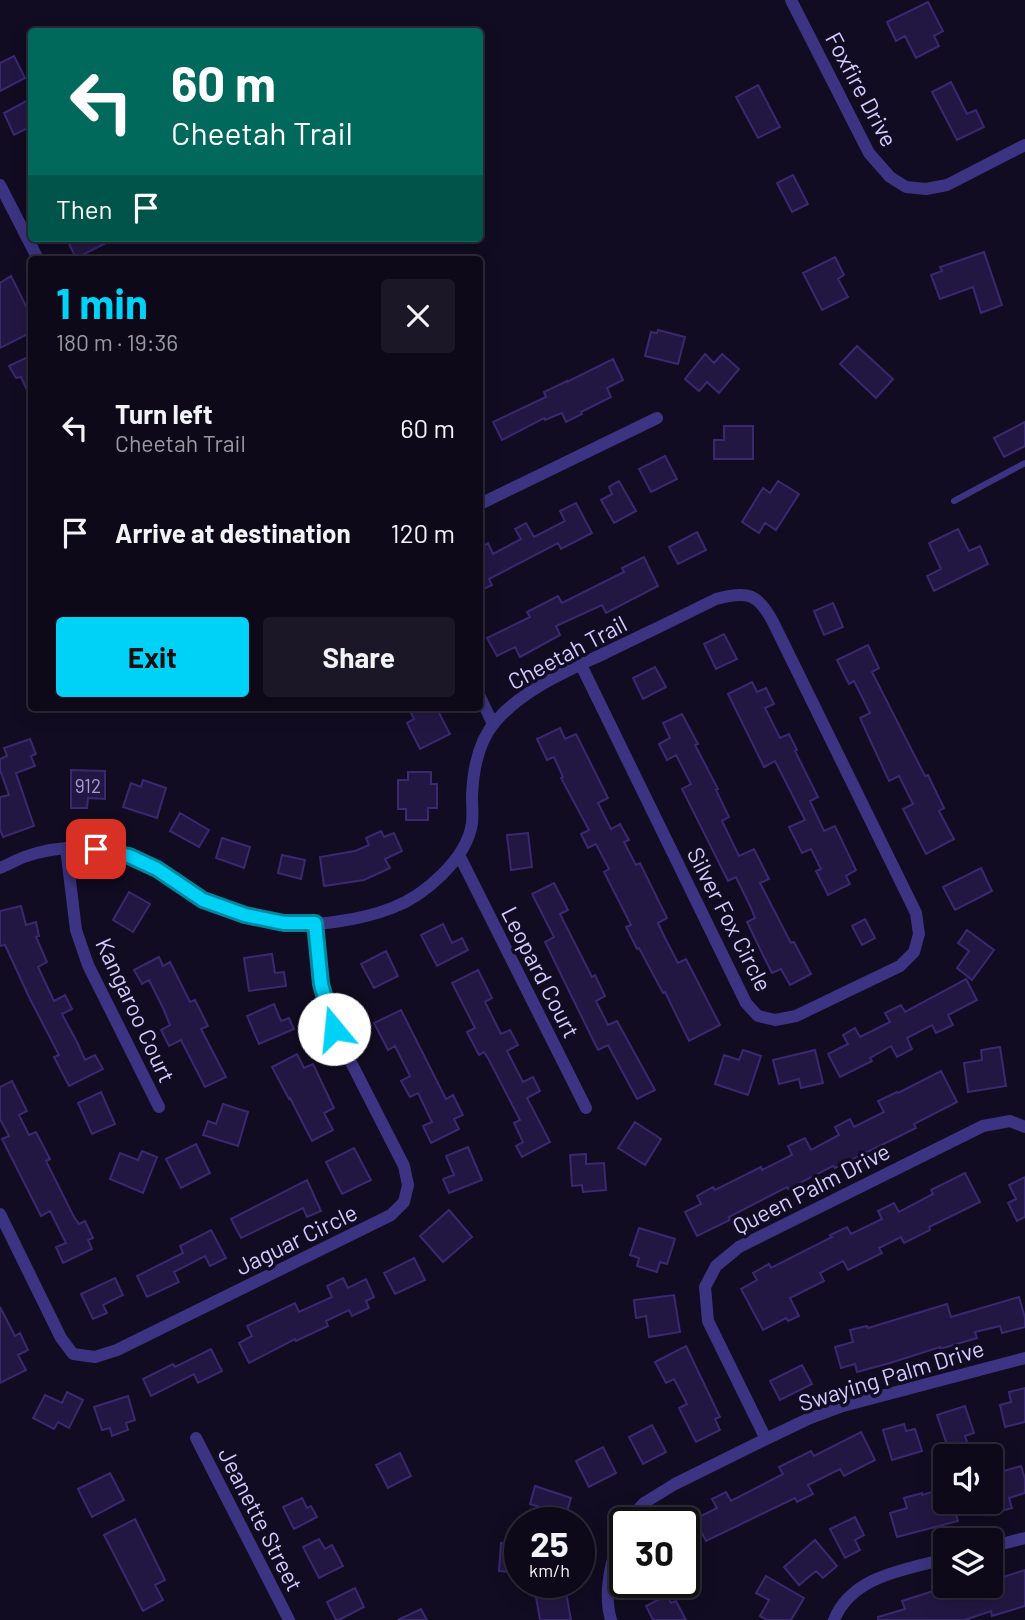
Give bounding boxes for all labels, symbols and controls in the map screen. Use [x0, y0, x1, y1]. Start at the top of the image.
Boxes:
street label: Foxfire Drive [820, 27, 904, 151]
text: 60 m [171, 53, 276, 112]
icon: left [56, 56, 147, 147]
text: Cheetah Trail [171, 113, 353, 151]
icon: arrive [127, 189, 165, 227]
text: Then [56, 193, 113, 224]
text: 1 min [56, 277, 148, 327]
button: close [381, 279, 455, 353]
text: 180 m · 19:36 [56, 328, 178, 356]
text: Turn left [115, 398, 213, 429]
icon: left [56, 409, 94, 447]
text: 60 m [400, 412, 455, 443]
text: Cheetah Trail [115, 429, 246, 457]
icon: arrive [56, 514, 94, 552]
text: Arrive at destination [115, 517, 351, 548]
text: 120 m [391, 517, 455, 548]
street label: Cheetah Trail [503, 609, 631, 695]
button: Exit [56, 617, 249, 697]
button: Share [263, 617, 455, 697]
house number: 912 [75, 774, 101, 797]
pin [66, 819, 126, 879]
icon: arrive [77, 830, 115, 868]
street label: Silver Fox Circle [682, 842, 778, 996]
street label: Leopard Court [496, 902, 586, 1042]
street label: Kangaroo Court [90, 933, 182, 1087]
position arrow [297, 992, 371, 1066]
street label: Queen Palm Drive [728, 1136, 894, 1240]
street label: Jaguar Circle [231, 1197, 361, 1281]
street label: Swaying Palm Drive [795, 1333, 987, 1417]
street label: Jeanette Street [213, 1442, 309, 1596]
map controls [933, 1444, 1003, 1598]
button: sound [933, 1444, 1003, 1514]
speed limit sign: 30 [609, 1507, 700, 1598]
text: 25 [530, 1522, 569, 1564]
button: layers [933, 1528, 1003, 1598]
text: km/h [529, 1559, 570, 1581]

